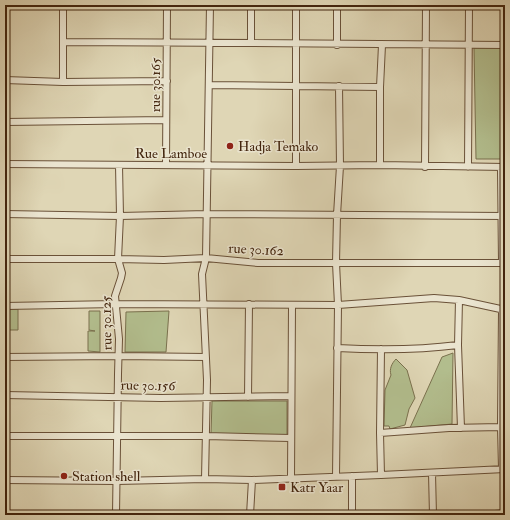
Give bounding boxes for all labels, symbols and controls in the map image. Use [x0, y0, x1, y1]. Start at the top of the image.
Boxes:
street label: rue 30.165 [147, 57, 164, 112]
place label: Hadja Temako [238, 138, 319, 155]
marker: Hadja Temako [225, 141, 235, 151]
street label: Rue Lamboe [135, 145, 207, 162]
street label: rue 30.162 [228, 240, 284, 259]
street label: rue 30.125 [98, 295, 115, 351]
street label: rue 30.156 [121, 377, 176, 394]
place label: Station shell [72, 468, 141, 485]
marker: Station shell [59, 471, 69, 481]
place label: Katr Yaar [290, 479, 344, 496]
marker: Katr Yaar [277, 482, 287, 492]

